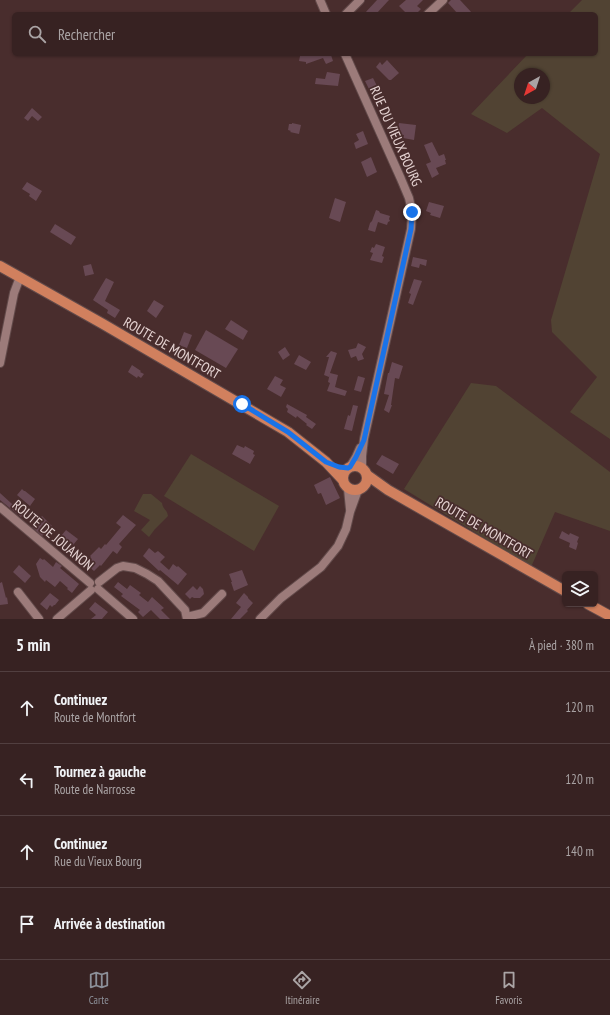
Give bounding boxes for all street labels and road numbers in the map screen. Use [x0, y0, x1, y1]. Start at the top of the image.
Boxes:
street label: RUE DU VIEUX BOURG [366, 83, 426, 189]
street label: ROUTE DE MONTFORT [120, 313, 224, 383]
street label: ROUTE DE MONTFORT [432, 493, 536, 563]
street label: ROUTE DE JOUANON [9, 496, 97, 574]

